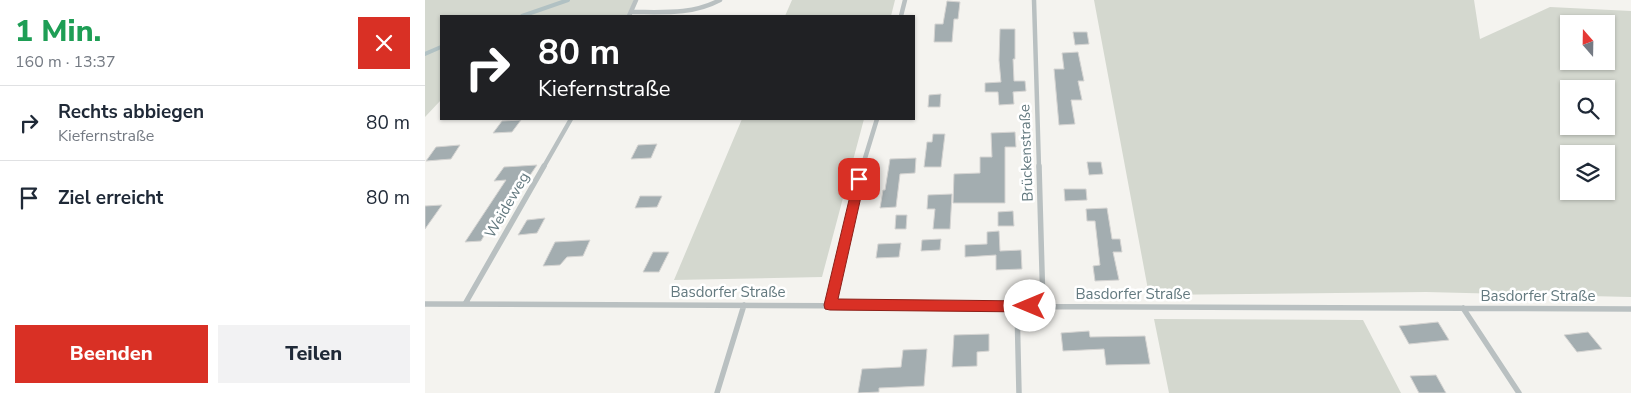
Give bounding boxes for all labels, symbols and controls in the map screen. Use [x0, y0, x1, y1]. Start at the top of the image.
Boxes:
text: 1 Min. [15, 11, 101, 52]
north arrow [1560, 15, 1615, 70]
map controls [1560, 15, 1615, 200]
button: close [358, 17, 410, 69]
text: 80 m [538, 29, 620, 76]
icon: right [455, 35, 520, 100]
text: 160 m · 13:37 [15, 51, 116, 73]
text: Kiefernstraße [538, 74, 670, 104]
button: search [1560, 80, 1615, 135]
text: Rechts abbiegen [58, 99, 204, 125]
street label: Brückenstraße [1014, 104, 1038, 202]
icon: right [15, 109, 43, 137]
text: 80 m [366, 110, 410, 136]
text: Kiefernstraße [58, 125, 154, 147]
button: layers [1560, 145, 1615, 200]
pin [838, 158, 880, 200]
icon: arrive [845, 165, 873, 193]
street label: Weideweg [480, 168, 534, 242]
icon: arrive [15, 184, 43, 212]
text: Ziel erreicht [58, 185, 163, 211]
text: 80 m [366, 185, 410, 211]
position arrow [1003, 279, 1055, 331]
street label: Basdorfer Straße [670, 282, 786, 302]
street label: Basdorfer Straße [1075, 284, 1191, 304]
street label: Basdorfer Straße [1480, 286, 1596, 306]
button: Beenden [15, 325, 208, 383]
button: Teilen [218, 325, 410, 383]

